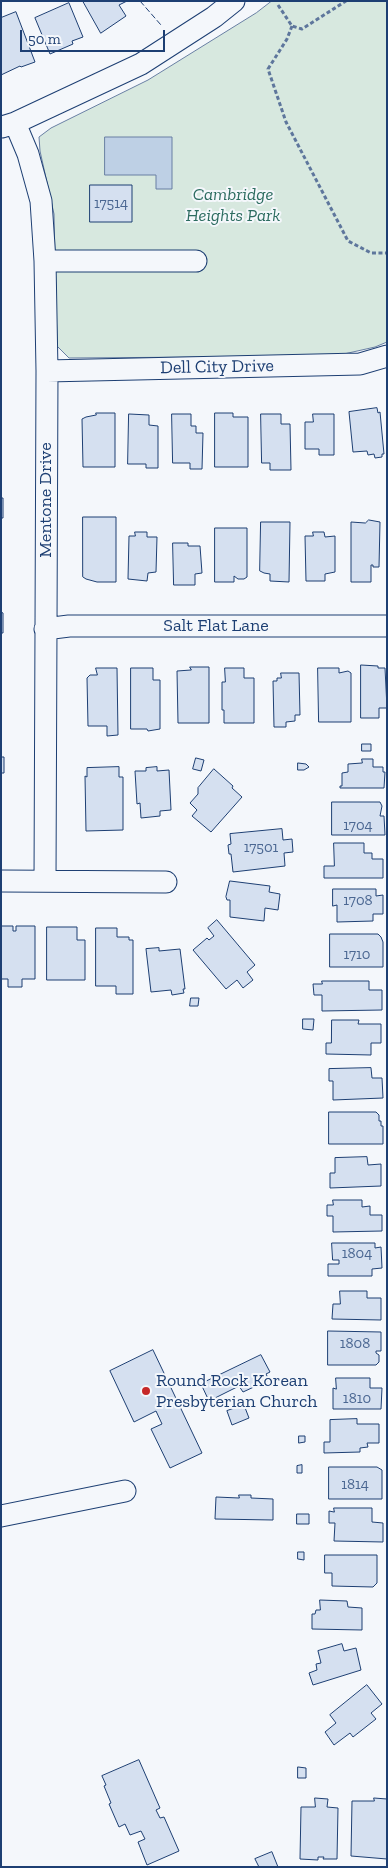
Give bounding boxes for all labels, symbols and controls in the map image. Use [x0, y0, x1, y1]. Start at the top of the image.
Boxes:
scale bar [22, 20, 168, 52]
text: 50 m [28, 30, 61, 48]
park label: Cambridge Heights Park [186, 184, 280, 226]
house number: 17514 [94, 195, 128, 213]
street label: Dell City Drive [160, 355, 274, 379]
street label: Mentone Drive [35, 442, 57, 558]
street label: Salt Flat Lane [163, 615, 269, 637]
house number: 1704 [343, 817, 373, 835]
house number: 17501 [244, 839, 278, 857]
house number: 1708 [343, 892, 373, 910]
house number: 1710 [344, 946, 370, 964]
house number: 1804 [342, 1245, 372, 1263]
house number: 1808 [340, 1335, 370, 1353]
place label: Round Rock Korean Presbyterian Church [156, 1370, 317, 1412]
marker: Round Rock Korean Presbyterian Church [140, 1385, 152, 1397]
house number: 1810 [343, 1390, 371, 1408]
house number: 1814 [341, 1476, 369, 1494]

